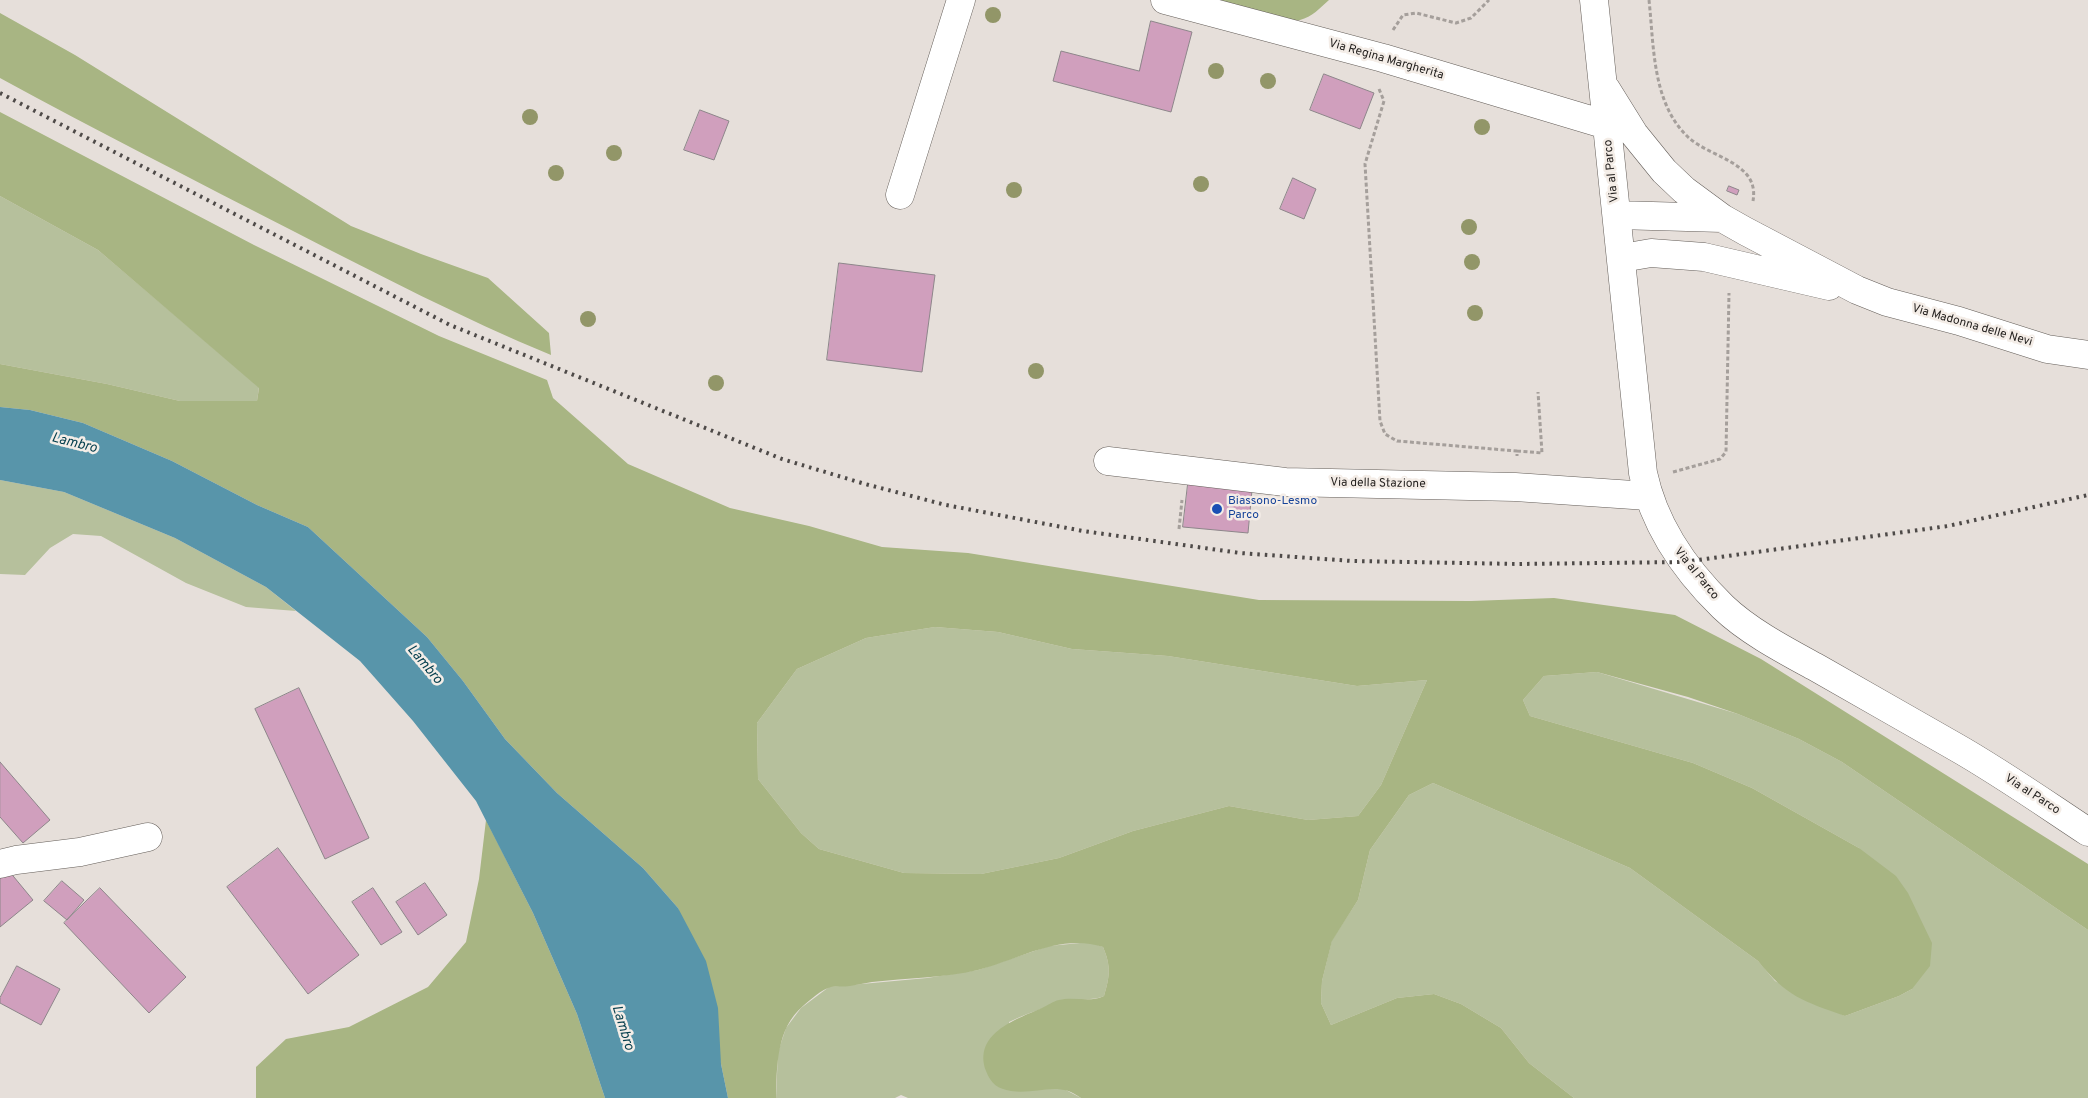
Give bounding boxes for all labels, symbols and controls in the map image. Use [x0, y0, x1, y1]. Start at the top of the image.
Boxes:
street label: Via Regina Margherita [1327, 37, 1445, 83]
street label: Via al Parco [1602, 139, 1622, 203]
street label: Via Madonna delle Nevi [1910, 302, 2034, 350]
water label: Lambro [50, 430, 98, 458]
street label: Via della Stazione [1330, 476, 1426, 492]
place label: Biassono-Lesmo Parco [1228, 495, 1317, 523]
marker: Biassono-Lesmo Parco [1210, 502, 1224, 516]
street label: Via al Parco [1671, 545, 1721, 603]
water label: Lambro [403, 642, 445, 688]
street label: Via al Parco [2002, 772, 2062, 818]
water label: Lambro [607, 1004, 637, 1052]

